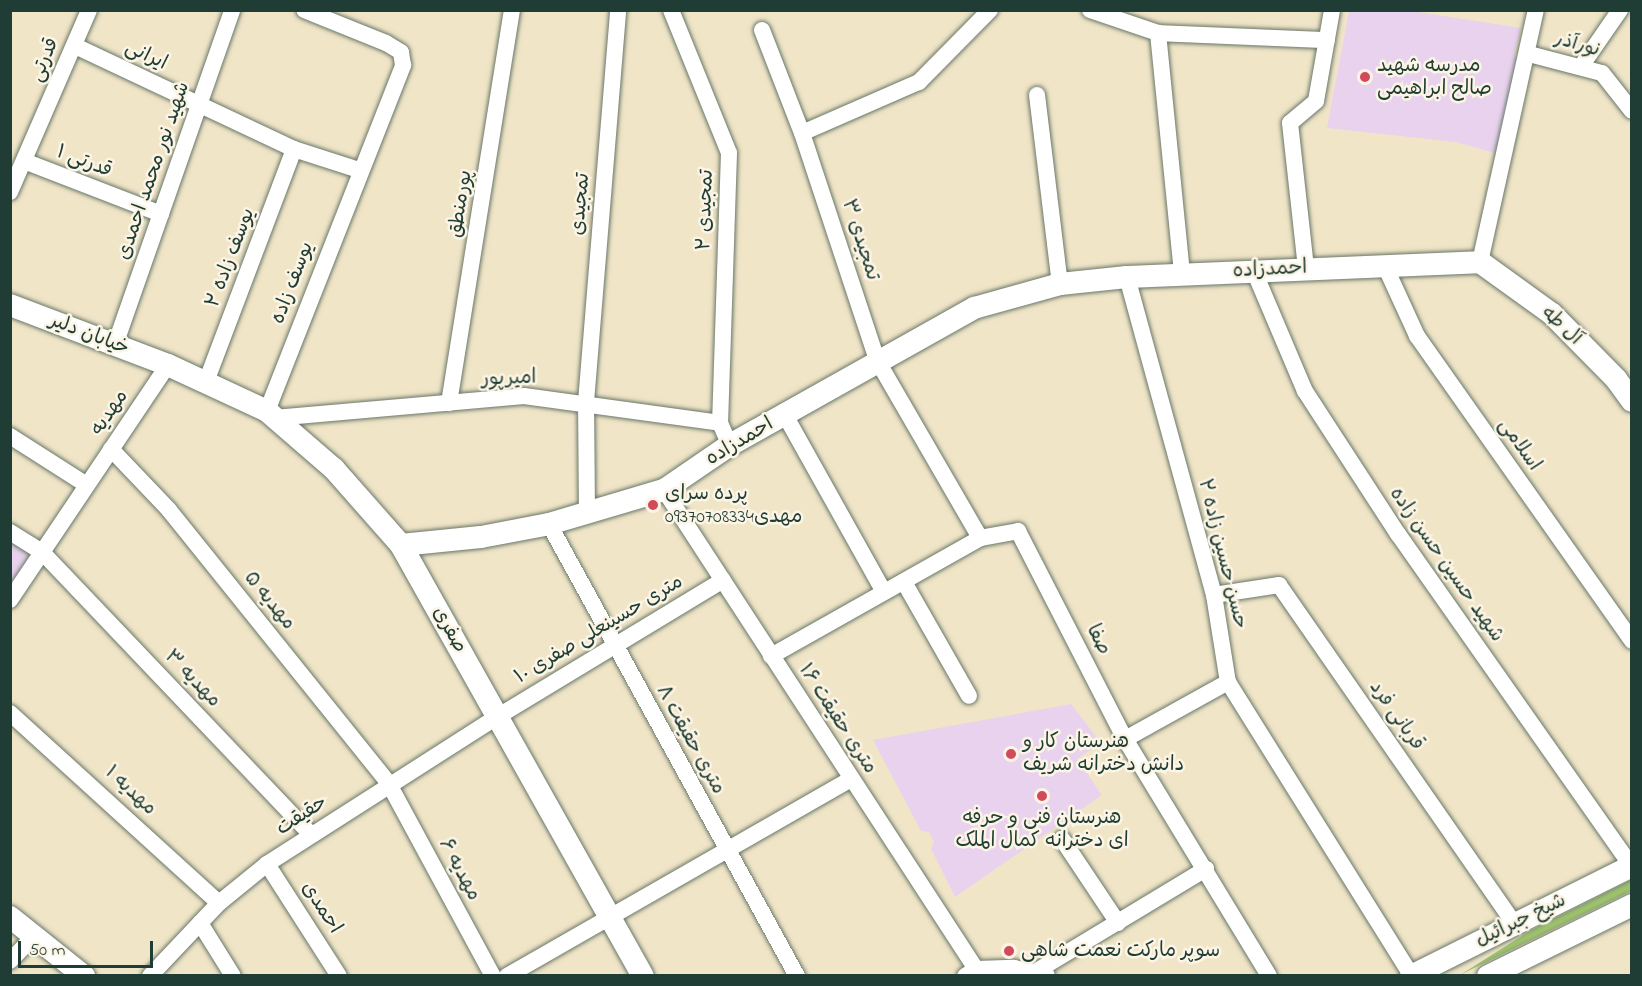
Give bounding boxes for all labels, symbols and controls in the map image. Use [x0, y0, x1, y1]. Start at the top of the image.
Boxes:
street label: نورآذر [1552, 27, 1602, 63]
street label: قدرتی [25, 34, 65, 86]
street label: ایرانی [121, 36, 171, 76]
place label: مدرسه شهید صالح ابراهیمی [1377, 54, 1492, 101]
marker: مدرسه شهید صالح ابراهیمی [1358, 70, 1372, 84]
street label: شهید نور محمد احمدی [112, 79, 196, 263]
street label: قدرتی ۱ [53, 140, 115, 184]
street label: پورمنطق [444, 169, 478, 239]
street label: تمجیدی ۲ [693, 169, 719, 251]
street label: تمجیدی [566, 172, 596, 236]
street label: تمجیدی ۳ [836, 196, 884, 284]
street label: یوسف زاده ۲ [201, 205, 261, 311]
street label: یوسف زاده [266, 239, 320, 327]
street label: احمدزاده [1232, 256, 1308, 284]
street label: آل طه [1536, 301, 1586, 351]
street label: خیابان دلیر [46, 309, 132, 361]
street label: امیرپور [481, 366, 537, 392]
street label: مهدیه [86, 386, 134, 440]
street label: احمدزاده [702, 413, 778, 471]
street label: اسلامی [1492, 414, 1546, 476]
street label: حسن حسین زاده ۲ [1192, 477, 1252, 631]
place label: پرده سرای مهدی09370708334 [665, 482, 802, 529]
street label: شهید حسین حسن زاده [1384, 483, 1508, 647]
marker: پرده سرای مهدی09370708334 [646, 498, 660, 512]
street label: مهدیه ۵ [238, 567, 300, 635]
street label: ۱۰ متری حسینعلی صفری [510, 570, 688, 690]
street label: صفری [427, 603, 471, 657]
street label: صفا [1080, 621, 1116, 659]
street label: مهدیه ۳ [159, 645, 225, 713]
street label: ۱۶ متری حقیقت [792, 659, 882, 779]
street label: قربانی فرد [1363, 677, 1429, 755]
street label: ۸ متری حقیقت [650, 681, 730, 799]
place label: هنرستان کار و دانش دخترانه شریف [1023, 730, 1184, 777]
marker: هنرستان کار و دانش دخترانه شریف [1004, 747, 1018, 761]
street label: مهدیه ۱ [99, 761, 161, 821]
marker: هنرستان فنی و حرفه ای دخترانه کمال الملک [1035, 789, 1049, 803]
street label: حقیقت [272, 791, 332, 841]
place label: هنرستان فنی و حرفه ای دخترانه کمال الملک [955, 806, 1129, 853]
street label: مهدیه ۶ [433, 835, 485, 905]
street label: احمدی [295, 878, 347, 938]
street label: شیخ جبرائیل [1472, 889, 1570, 953]
scale bar [21, 929, 156, 967]
text: 50 m [29, 938, 66, 964]
place label: سوپر مارکت نعمت شاهی [1021, 939, 1220, 963]
marker: سوپر مارکت نعمت شاهی [1002, 944, 1016, 958]

